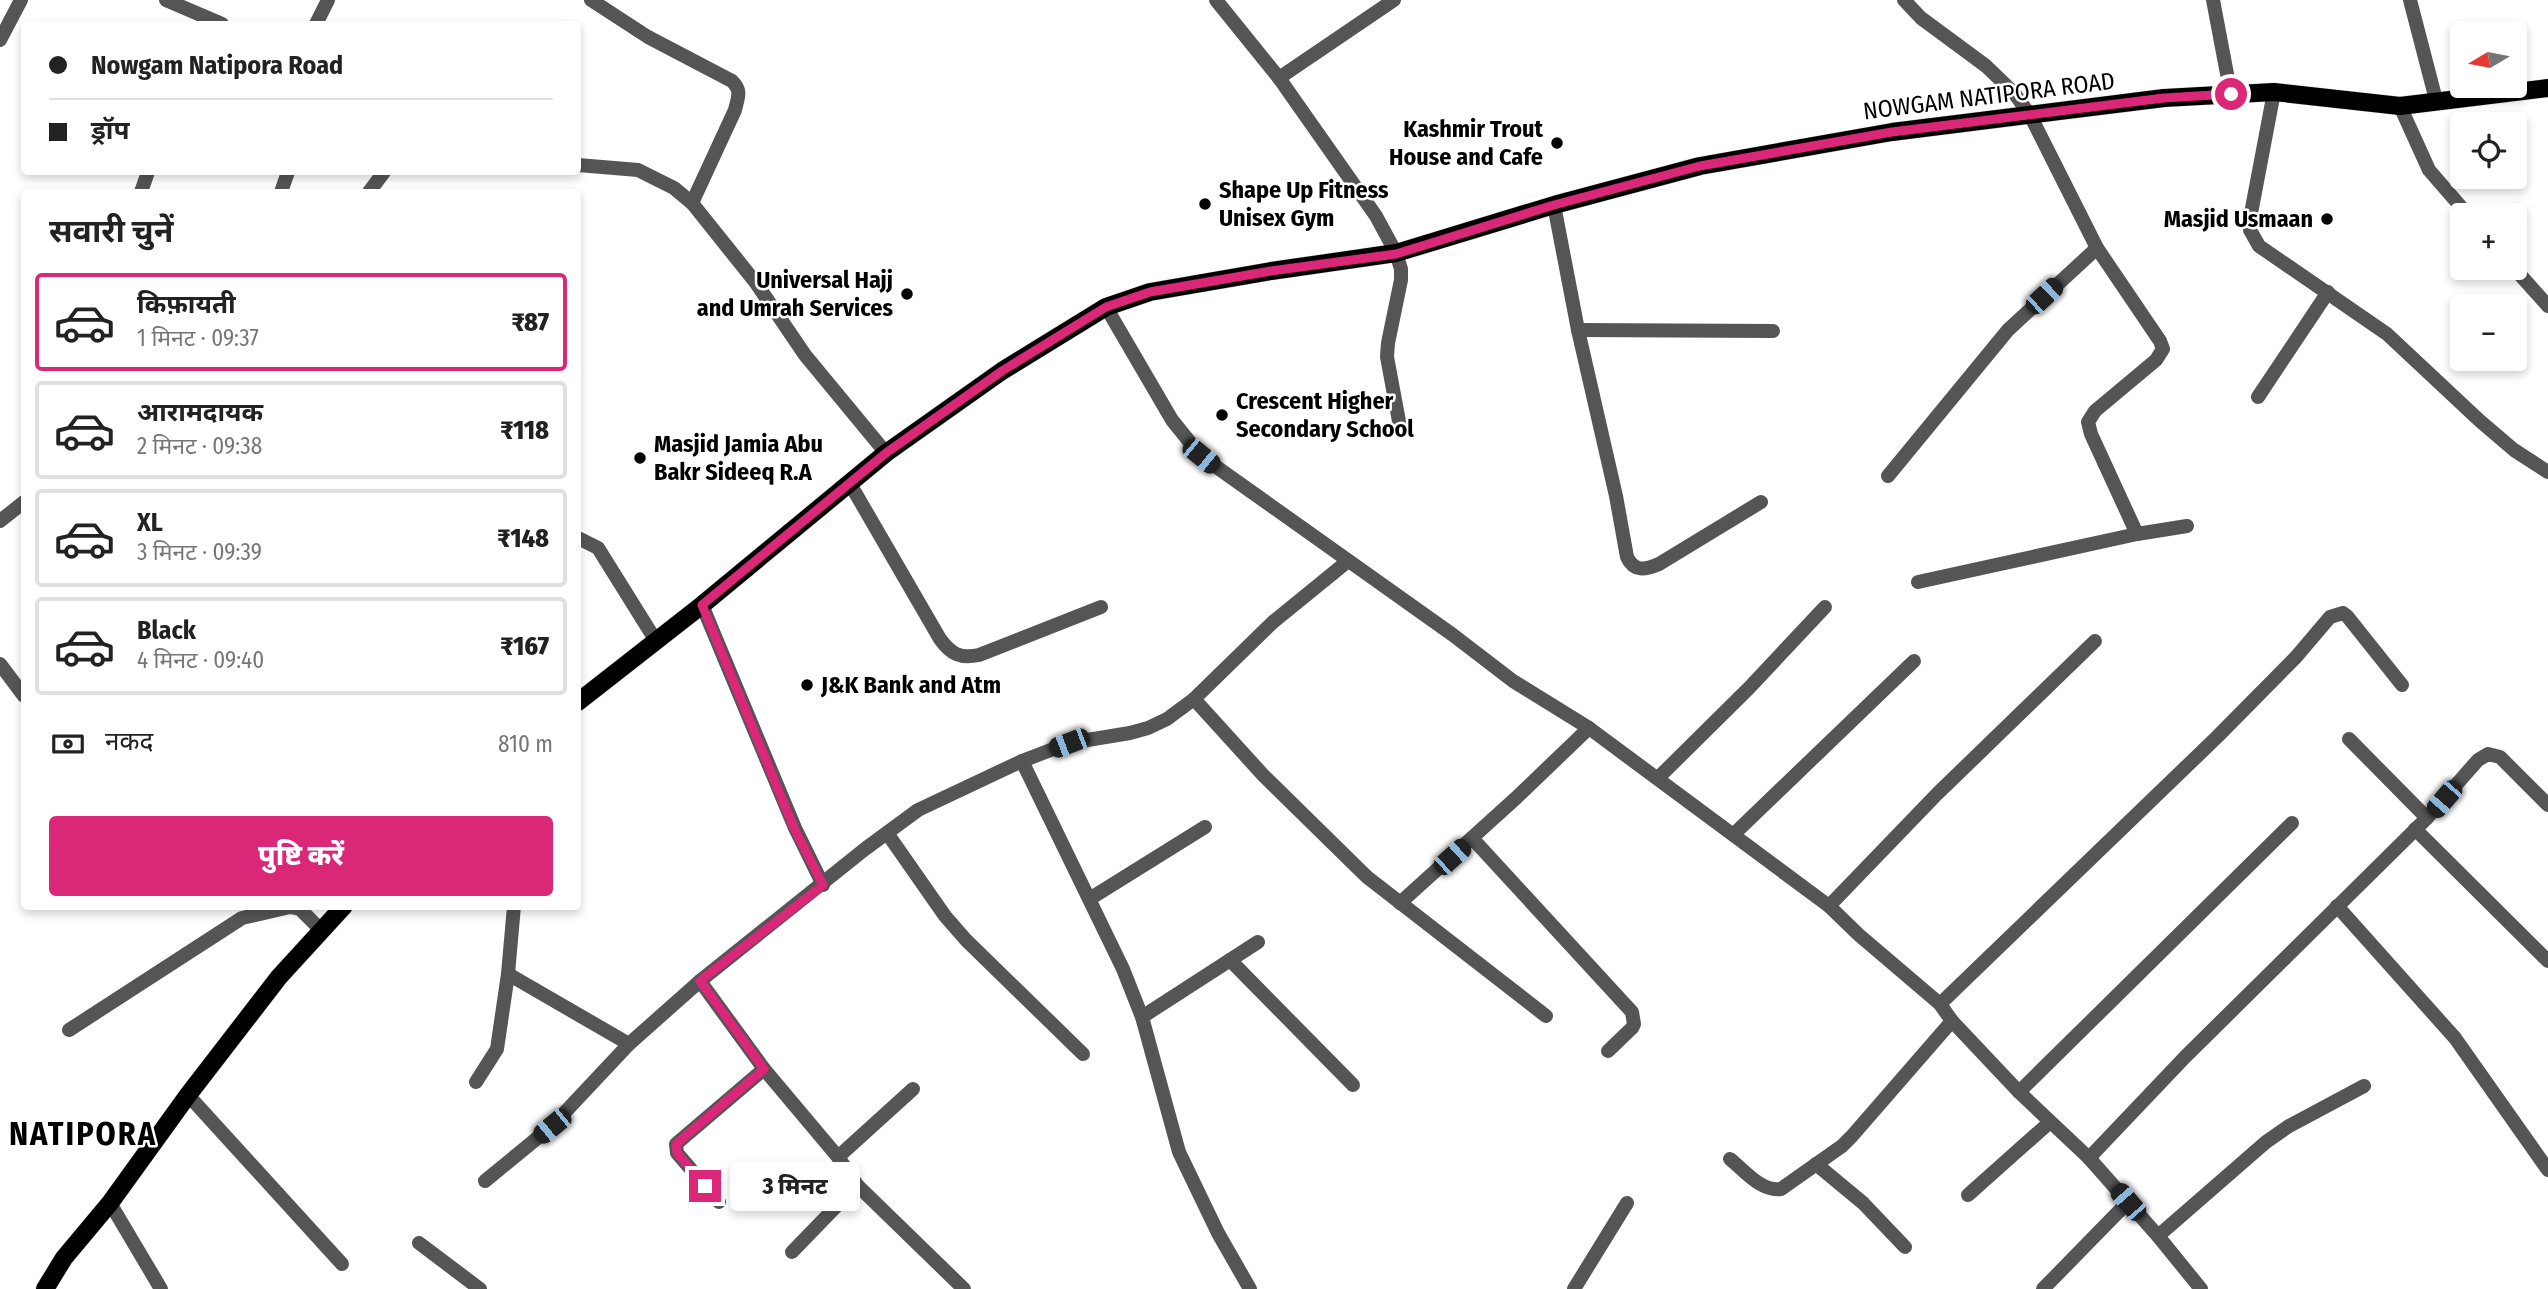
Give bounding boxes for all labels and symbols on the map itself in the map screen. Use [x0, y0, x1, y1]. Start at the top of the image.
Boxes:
north arrow [2450, 21, 2527, 98]
street label: NOWGAM NATIPORA ROAD [1862, 67, 2116, 125]
route start [2215, 78, 2247, 110]
place label: Kashmir Trout House and Cafe [1389, 115, 1544, 171]
marker: Kashmir Trout House and Cafe [1549, 135, 1565, 151]
place label: Shape Up Fitness Unisex Gym [1219, 176, 1389, 232]
marker: Shape Up Fitness Unisex Gym [1197, 196, 1213, 212]
place label: Masjid Usmaan [2164, 205, 2313, 233]
marker: Masjid Usmaan [2319, 211, 2335, 227]
place label: Universal Hajj and Umrah Services [697, 266, 893, 322]
car [2022, 274, 2067, 318]
marker: Universal Hajj and Umrah Services [899, 286, 915, 302]
place label: Crescent Higher Secondary School [1236, 387, 1414, 443]
marker: Crescent Higher Secondary School [1214, 407, 1230, 423]
place label: Masjid Jamia Abu Bakr Sideeq R.A [654, 430, 823, 486]
car [1179, 435, 1224, 477]
marker: Masjid Jamia Abu Bakr Sideeq R.A [632, 450, 648, 466]
place label: J&K Bank and Atm [820, 671, 1001, 699]
marker: J&K Bank and Atm [799, 677, 815, 693]
car [1046, 726, 1093, 760]
car [2423, 776, 2466, 822]
car [1430, 835, 1475, 879]
car [530, 1105, 575, 1147]
district label: NATIPORA [9, 1115, 157, 1153]
callout: 3 मिनट [730, 1162, 859, 1210]
route end [689, 1170, 721, 1202]
car [2107, 1179, 2150, 1225]

